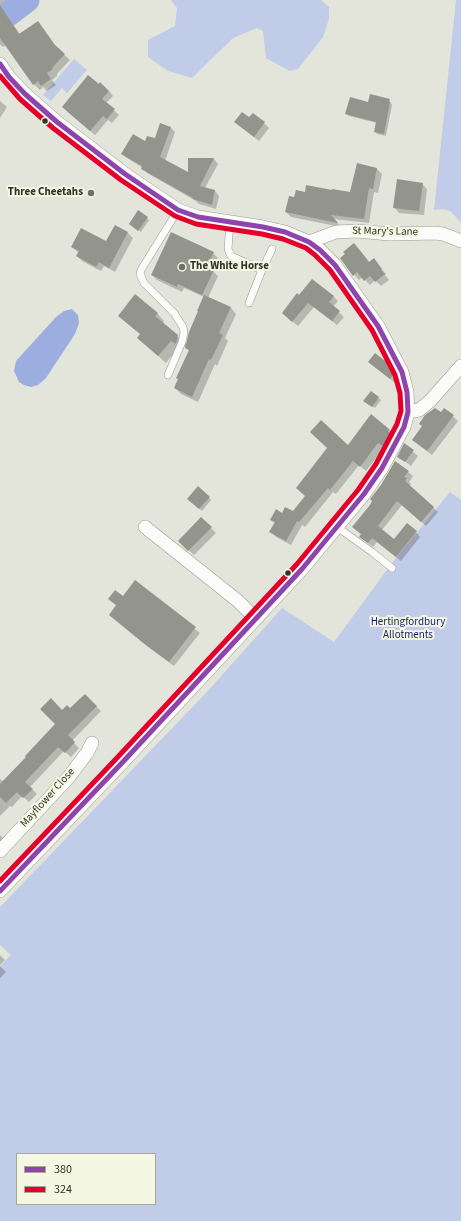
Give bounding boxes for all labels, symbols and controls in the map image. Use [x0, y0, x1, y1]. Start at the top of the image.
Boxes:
unlabelled marker [40, 116, 50, 126]
place label: Three Cheetahs [8, 186, 83, 200]
marker: Three Cheetahs [86, 188, 96, 198]
street label: St Mary's Lane [352, 225, 418, 239]
place label: The White Horse [190, 260, 269, 274]
marker: The White Horse [177, 262, 187, 272]
unlabelled marker [283, 568, 293, 578]
park label: Hertingfordbury Allotments [371, 616, 445, 642]
street label: Mayflower Close [18, 766, 78, 830]
legend [16, 1153, 156, 1205]
text: 380 [54, 1161, 72, 1178]
text: 324 [54, 1181, 72, 1198]

